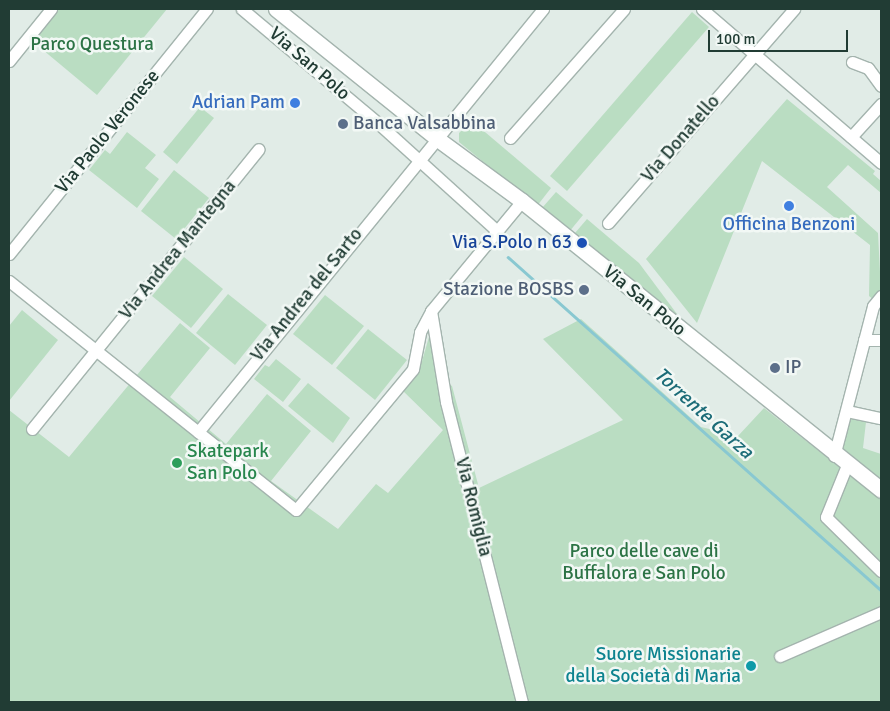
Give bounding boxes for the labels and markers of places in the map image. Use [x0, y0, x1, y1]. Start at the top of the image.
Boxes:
place label: Adrian Pam [192, 92, 285, 114]
marker: Adrian Pam [289, 97, 301, 109]
place label: Banca Valsabbina [353, 113, 496, 135]
marker: Banca Valsabbina [337, 118, 349, 130]
marker: Officina Benzoni [783, 200, 795, 212]
place label: Officina Benzoni [723, 214, 855, 236]
place label: Via S.Polo n 63 [452, 232, 572, 254]
marker: Via S.Polo n 63 [576, 237, 588, 249]
place label: Stazione BOSBS [443, 279, 574, 301]
marker: Stazione BOSBS [578, 284, 590, 296]
place label: IP [785, 357, 801, 379]
marker: IP [769, 362, 781, 374]
place label: Skatepark San Polo [187, 441, 269, 485]
marker: Skatepark San Polo [171, 457, 183, 469]
place label: Suore Missionarie della Società di Maria [566, 644, 741, 688]
marker: Suore Missionarie della Società di Maria [745, 660, 757, 672]

